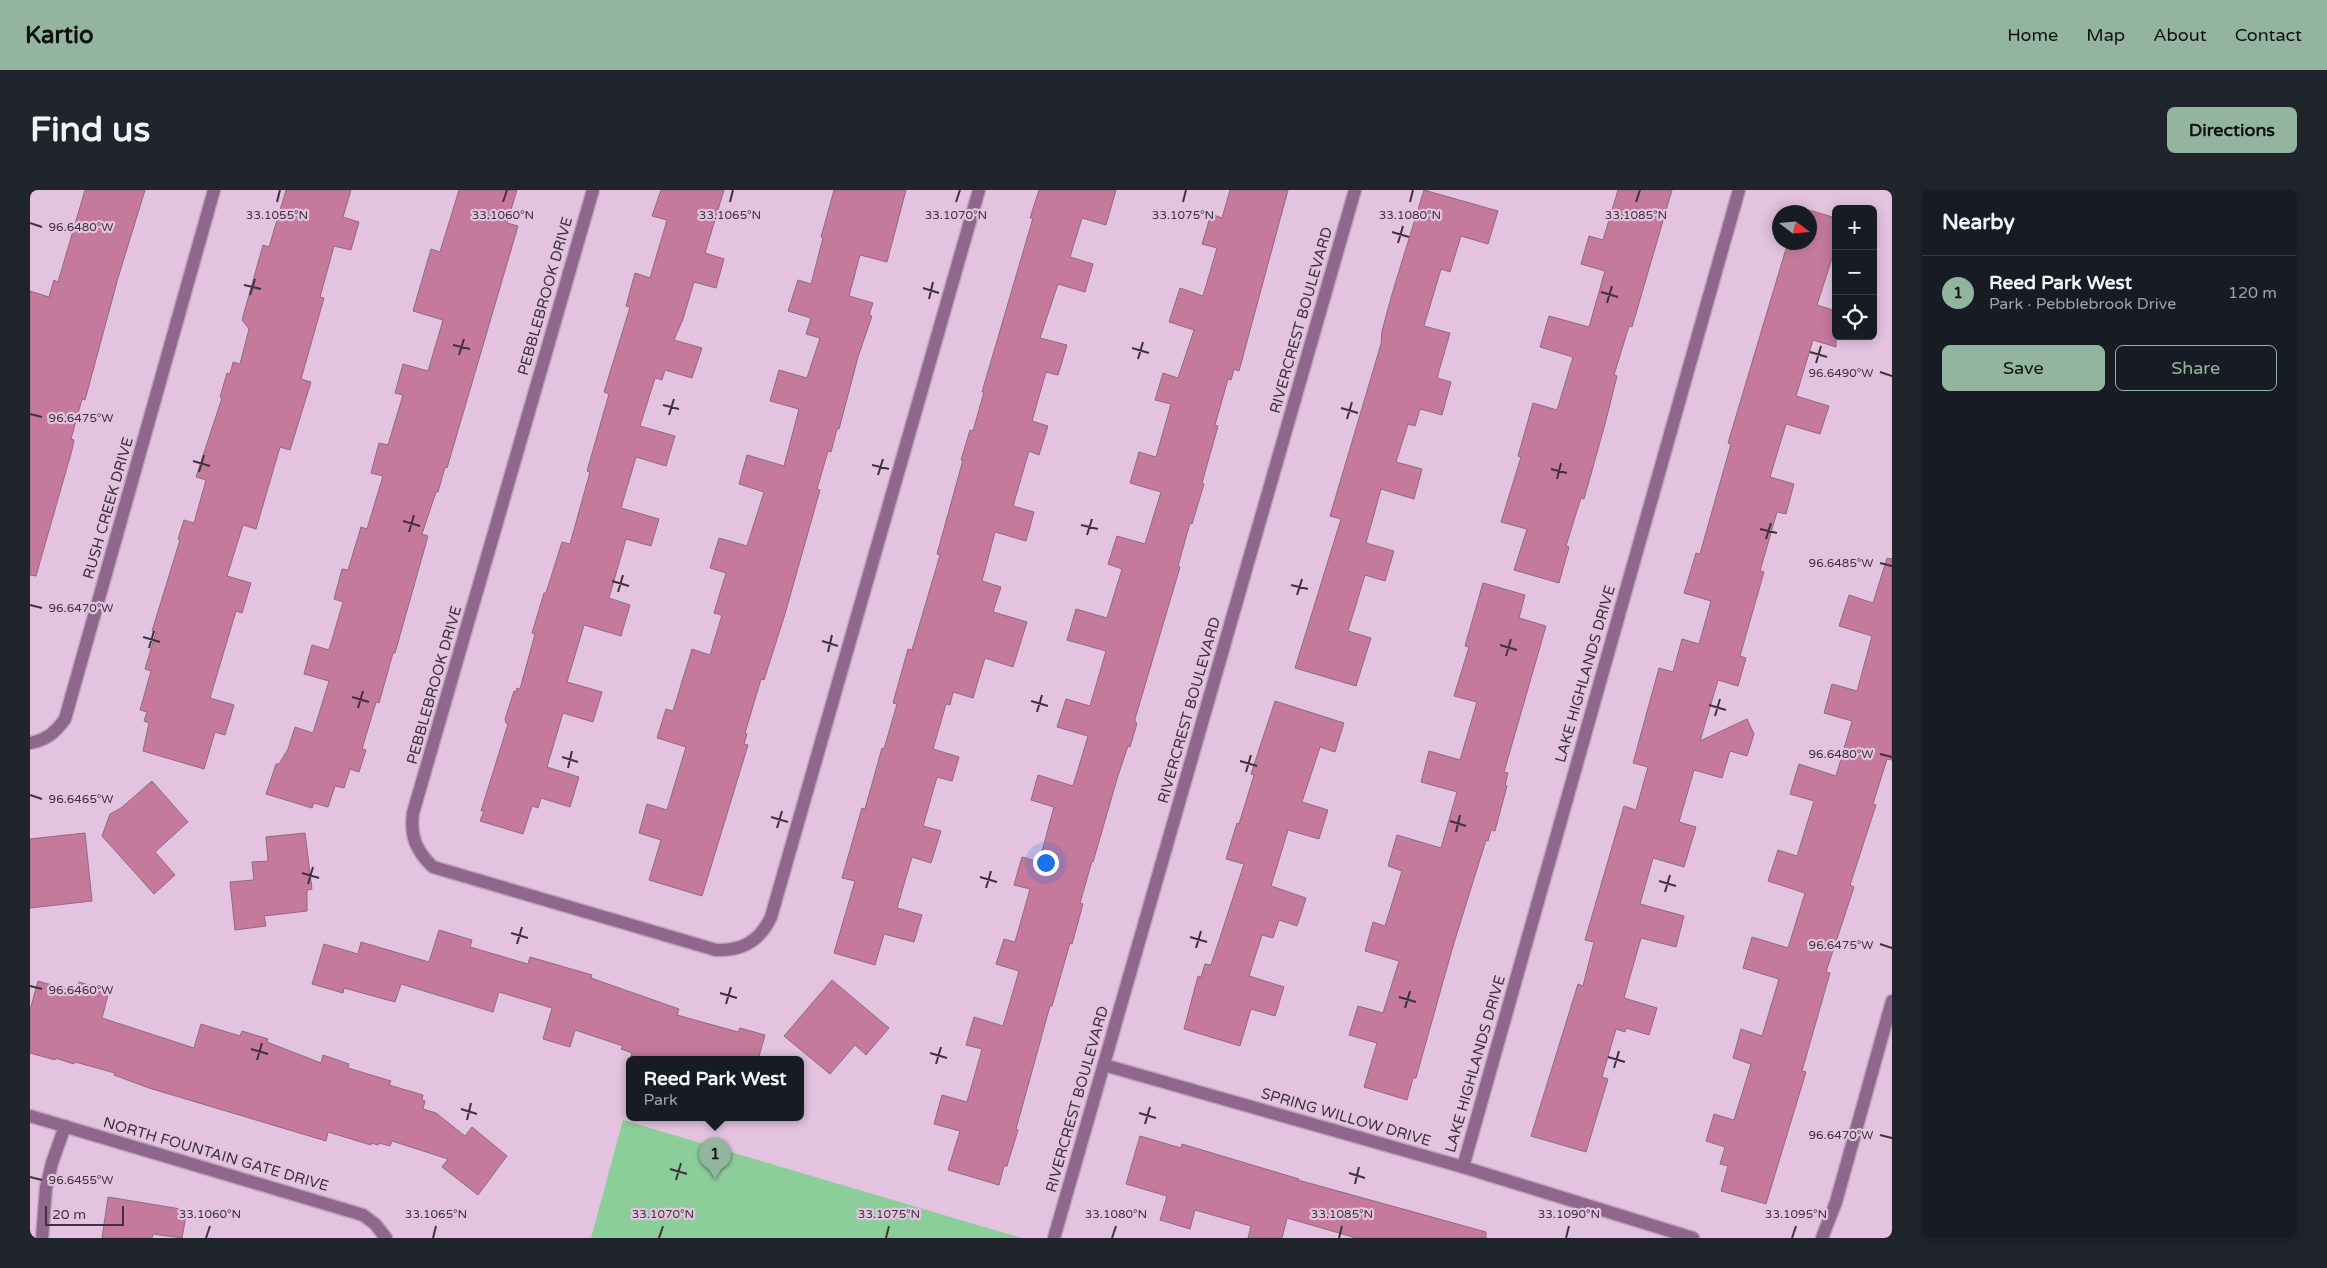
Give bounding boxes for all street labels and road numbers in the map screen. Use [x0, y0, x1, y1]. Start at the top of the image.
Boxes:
street label: PEBBLEBROOK DRIVE [514, 215, 576, 377]
street label: RIVERCREST BOULEVARD [1266, 225, 1336, 415]
street label: RUSH CREEK DRIVE [79, 435, 137, 581]
street label: LAKE HIGHLANDS DRIVE [1551, 583, 1619, 765]
street label: PEBBLEBROOK DRIVE [403, 604, 465, 766]
street label: RIVERCREST BOULEVARD [1154, 615, 1224, 805]
street label: LAKE HIGHLANDS DRIVE [1441, 973, 1509, 1155]
street label: RIVERCREST BOULEVARD [1042, 1004, 1112, 1194]
street label: SPRING WILLOW DRIVE [1259, 1084, 1433, 1150]
street label: NORTH FOUNTAIN GATE DRIVE [101, 1113, 331, 1195]

